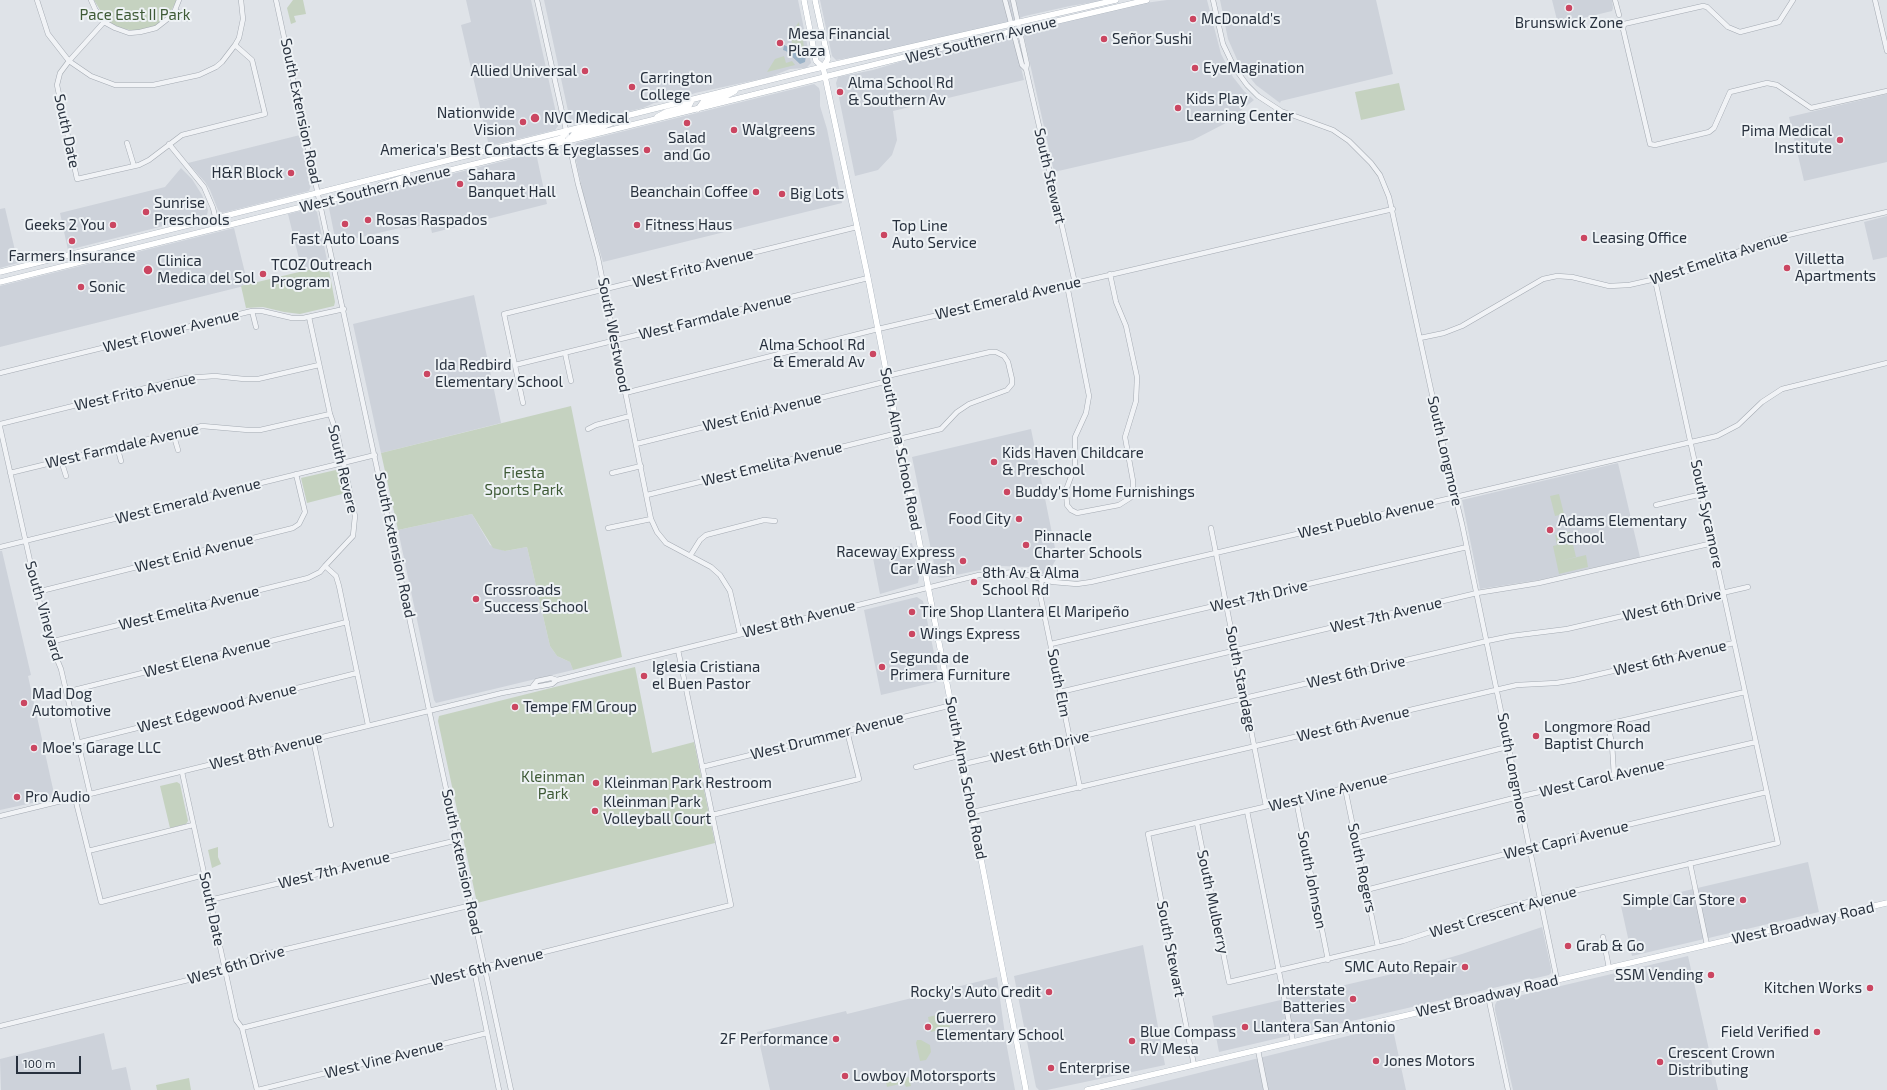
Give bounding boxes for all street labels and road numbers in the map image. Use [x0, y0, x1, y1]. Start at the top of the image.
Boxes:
street label: West Southern Avenue [904, 13, 1058, 67]
street label: South Extension Road [277, 36, 325, 186]
street label: South Date [50, 92, 84, 170]
street label: South Stewart [1030, 126, 1070, 226]
street label: West Southern Avenue [298, 162, 452, 216]
street label: West Emelita Avenue [1648, 227, 1790, 289]
street label: West Frito Avenue [631, 244, 755, 292]
street label: West Emerald Avenue [933, 272, 1083, 324]
street label: South Westwood [594, 276, 634, 394]
street label: West Farmdale Avenue [637, 288, 793, 344]
street label: West Flower Avenue [101, 305, 241, 357]
street label: South Alma School Road [876, 366, 926, 532]
street label: West Frito Avenue [73, 369, 197, 415]
street label: West Enid Avenue [701, 389, 823, 435]
street label: South Longmore [1424, 394, 1466, 508]
street label: West Farmdale Avenue [44, 420, 200, 472]
street label: South Revere [324, 423, 362, 515]
street label: West Emelita Avenue [700, 438, 844, 490]
street label: South Sycamore [1687, 458, 1727, 570]
street label: South Extension Road [371, 470, 419, 620]
street label: West Emerald Avenue [113, 474, 263, 528]
street label: West Pueblo Avenue [1296, 494, 1436, 542]
street label: West Enid Avenue [133, 530, 255, 576]
street label: South Vineyard [21, 559, 67, 663]
street label: West 7th Drive [1208, 576, 1310, 616]
street label: West Emelita Avenue [117, 582, 261, 634]
street label: West 6th Drive [1621, 585, 1723, 625]
street label: West 7th Avenue [1328, 593, 1444, 637]
street label: West 8th Avenue [741, 596, 857, 642]
street label: South Standage [1222, 625, 1260, 733]
street label: West Elena Avenue [142, 633, 272, 681]
street label: West 6th Avenue [1612, 636, 1728, 680]
street label: South Elm [1044, 647, 1074, 719]
street label: West 6th Drive [1305, 652, 1407, 692]
street label: West Edgewood Avenue [135, 679, 299, 737]
street label: South Alma School Road [941, 695, 991, 861]
street label: West 6th Avenue [1295, 702, 1411, 746]
street label: West Drummer Avenue [749, 708, 905, 764]
street label: South Longmore [1493, 711, 1533, 825]
street label: West 6th Drive [989, 727, 1091, 767]
street label: West 8th Avenue [208, 728, 324, 774]
street label: West Carol Avenue [1538, 755, 1666, 801]
street label: West Vine Avenue [1267, 769, 1389, 815]
street label: South Extension Road [438, 787, 486, 937]
street label: West Capri Avenue [1502, 817, 1630, 863]
street label: South Rogers [1344, 822, 1380, 914]
street label: South Johnson [1294, 830, 1330, 930]
street label: West 7th Avenue [276, 847, 392, 893]
street label: South Mulberry [1193, 848, 1233, 956]
street label: South Date [195, 870, 229, 948]
street label: West Crescent Avenue [1427, 882, 1579, 942]
street label: West Broadway Road [1730, 898, 1876, 948]
street label: South Stewart [1153, 899, 1189, 999]
street label: West 6th Drive [185, 942, 287, 988]
street label: West 6th Avenue [429, 944, 545, 990]
street label: West Broadway Road [1414, 971, 1560, 1021]
street label: West Vine Avenue [323, 1036, 445, 1082]

